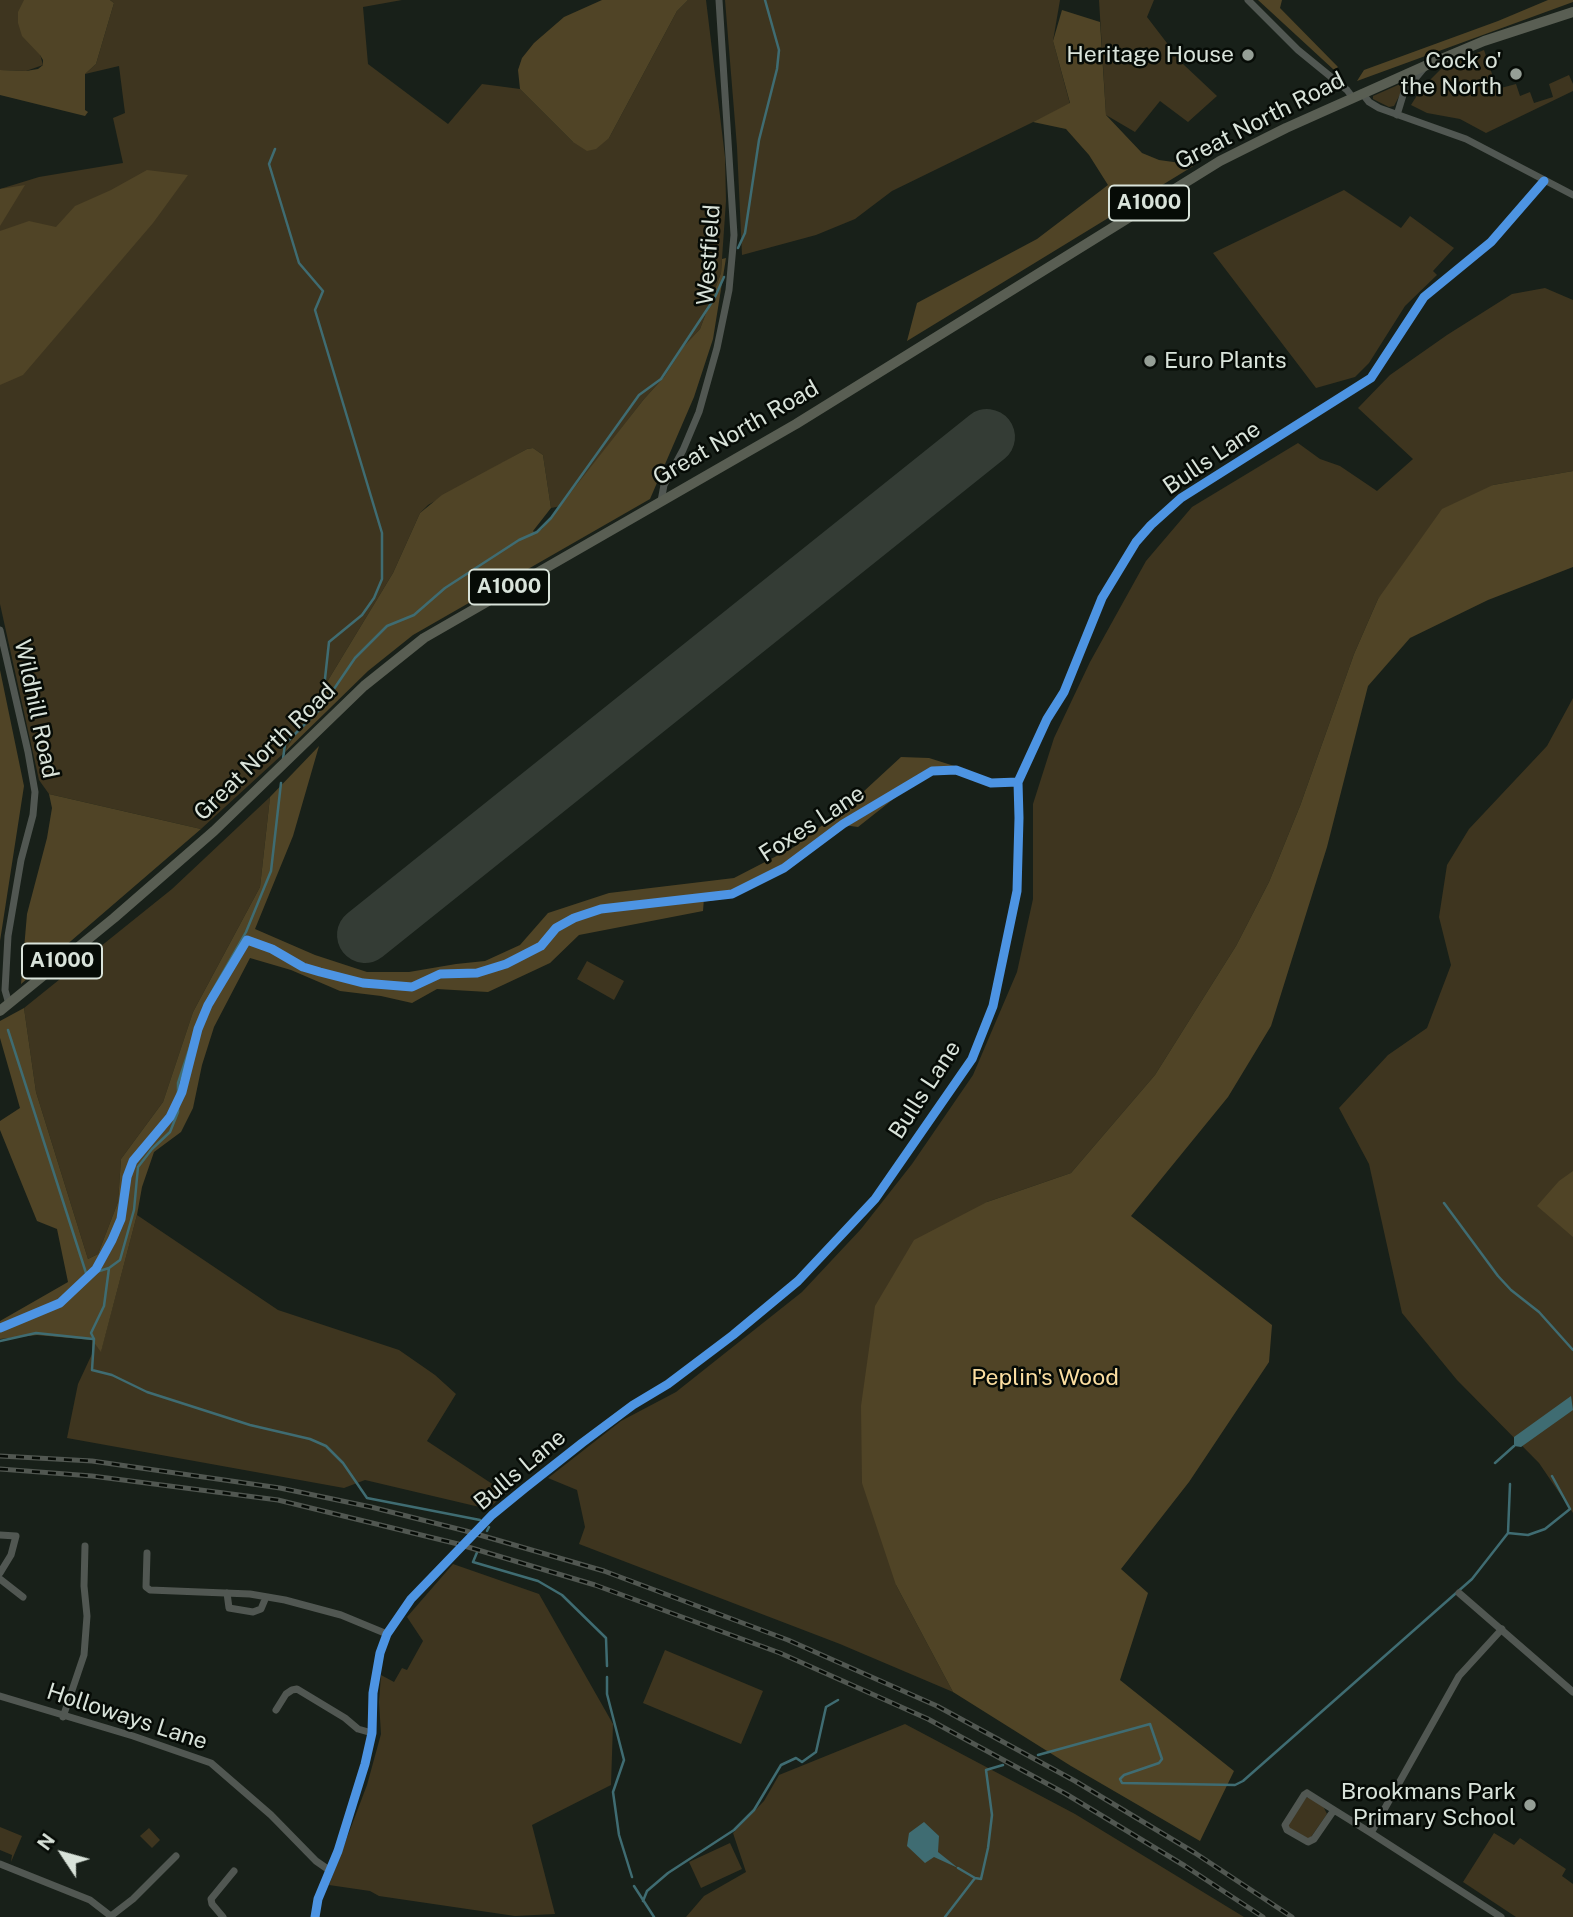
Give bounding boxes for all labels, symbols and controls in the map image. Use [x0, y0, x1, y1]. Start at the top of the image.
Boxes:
place label: Heritage House [1066, 41, 1234, 69]
marker: Heritage House [1240, 47, 1256, 63]
place label: Cock o' the North [1400, 47, 1502, 101]
street label: Great North Road [1171, 66, 1349, 176]
marker: Cock o' the North [1508, 66, 1524, 82]
road number: A1000 [1109, 186, 1189, 220]
street label: Westfield [692, 204, 726, 306]
place label: Euro Plants [1164, 347, 1287, 375]
marker: Euro Plants [1142, 353, 1158, 369]
street label: Great North Road [648, 374, 824, 492]
street label: Bulls Lane [1158, 415, 1266, 501]
road number: A1000 [469, 570, 549, 604]
street label: Wildhill Road [8, 637, 64, 781]
street label: Great North Road [188, 677, 342, 827]
street label: Foxes Lane [754, 780, 870, 868]
road number: A1000 [22, 944, 102, 978]
street label: Bulls Lane [883, 1036, 967, 1144]
park label: Peplin's Wood [971, 1364, 1119, 1392]
street label: Bulls Lane [468, 1424, 572, 1516]
street label: Holloways Lane [43, 1678, 211, 1756]
place label: Brookmans Park Primary School [1341, 1778, 1516, 1832]
marker: Brookmans Park Primary School [1522, 1797, 1538, 1813]
north arrow [28, 1819, 98, 1889]
text: N [33, 1829, 59, 1854]

